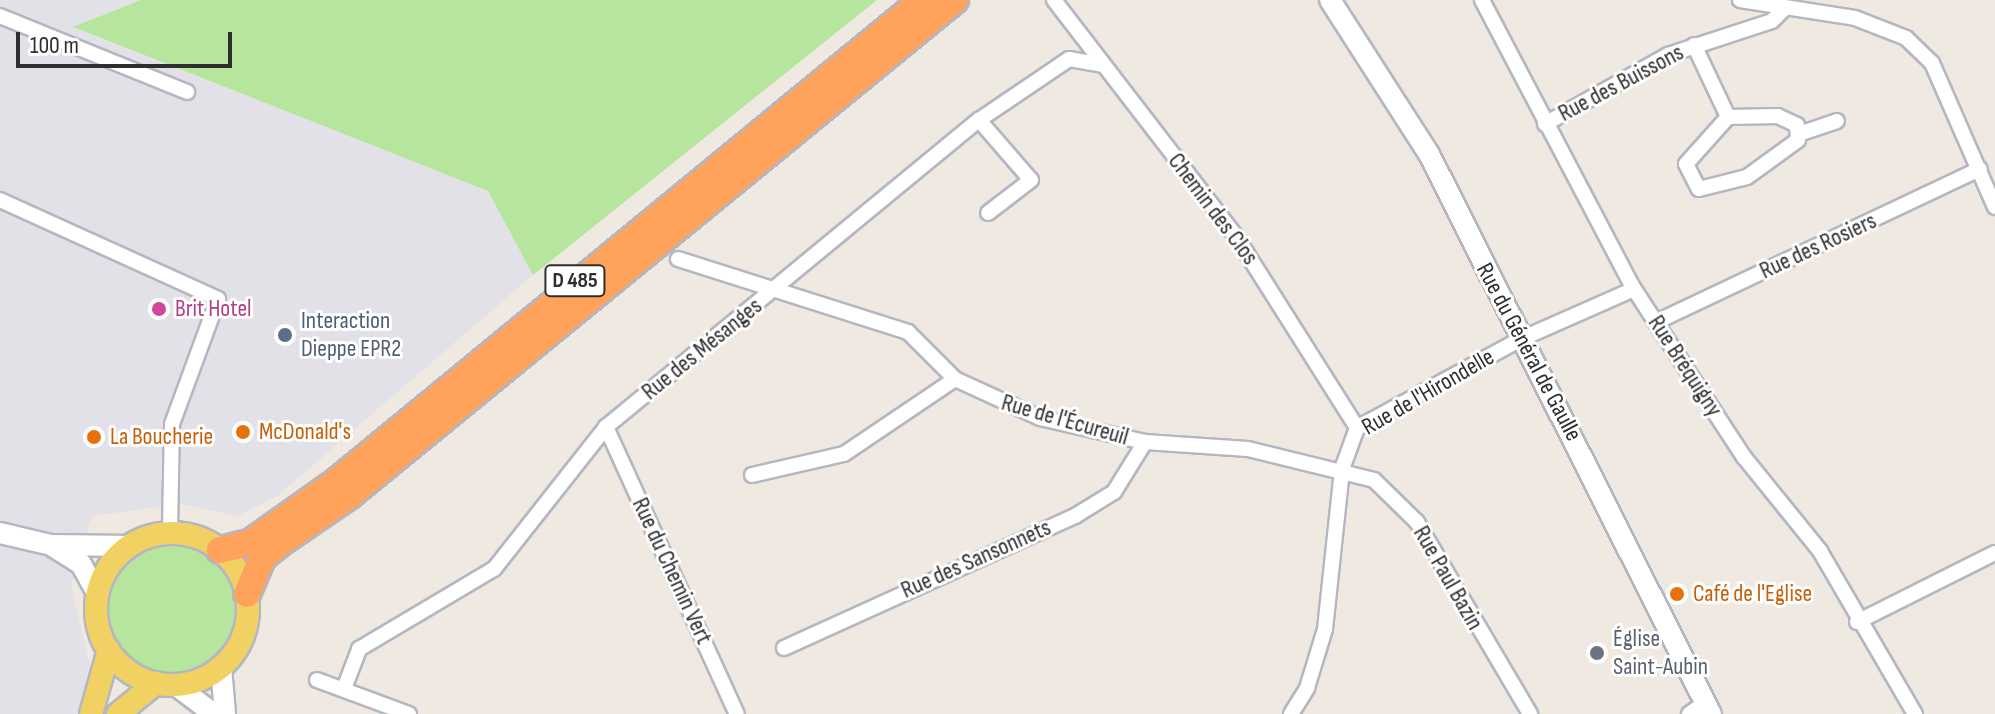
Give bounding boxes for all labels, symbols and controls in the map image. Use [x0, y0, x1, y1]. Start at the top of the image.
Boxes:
scale bar [20, 16, 236, 66]
text: 100 m [30, 31, 79, 60]
street label: Rue des Buissons [1553, 38, 1689, 128]
street label: Chemin des Clos [1162, 148, 1264, 270]
street label: Rue des Rosiers [1755, 206, 1881, 286]
street label: Rue du Général de Gaulle [1470, 258, 1588, 446]
road number: D 485 [543, 263, 607, 299]
street label: Rue des Mésanges [636, 292, 768, 406]
place label: Brit Hotel [175, 295, 252, 323]
marker: Brit Hotel [150, 300, 168, 318]
place label: Interaction Dieppe EPR2 [301, 307, 401, 363]
street label: Rue Bréquigny [1642, 310, 1728, 422]
marker: Interaction Dieppe EPR2 [276, 326, 294, 344]
street label: Rue de l'Hirondelle [1357, 343, 1499, 441]
street label: Rue de l'Écureuil [998, 388, 1132, 452]
place label: McDonald's [259, 418, 351, 446]
place label: La Boucherie [110, 423, 213, 451]
marker: McDonald's [234, 423, 252, 441]
marker: La Boucherie [85, 428, 103, 446]
street label: Rue du Chemin Vert [626, 493, 718, 649]
street label: Rue des Sansonnets [897, 513, 1055, 605]
street label: Rue Paul Bazin [1407, 521, 1489, 635]
place label: Café de l'Eglise [1693, 580, 1812, 608]
marker: Café de l'Eglise [1668, 585, 1686, 603]
place label: Église Saint-Aubin [1613, 625, 1708, 681]
marker: Église Saint-Aubin [1588, 644, 1606, 662]

